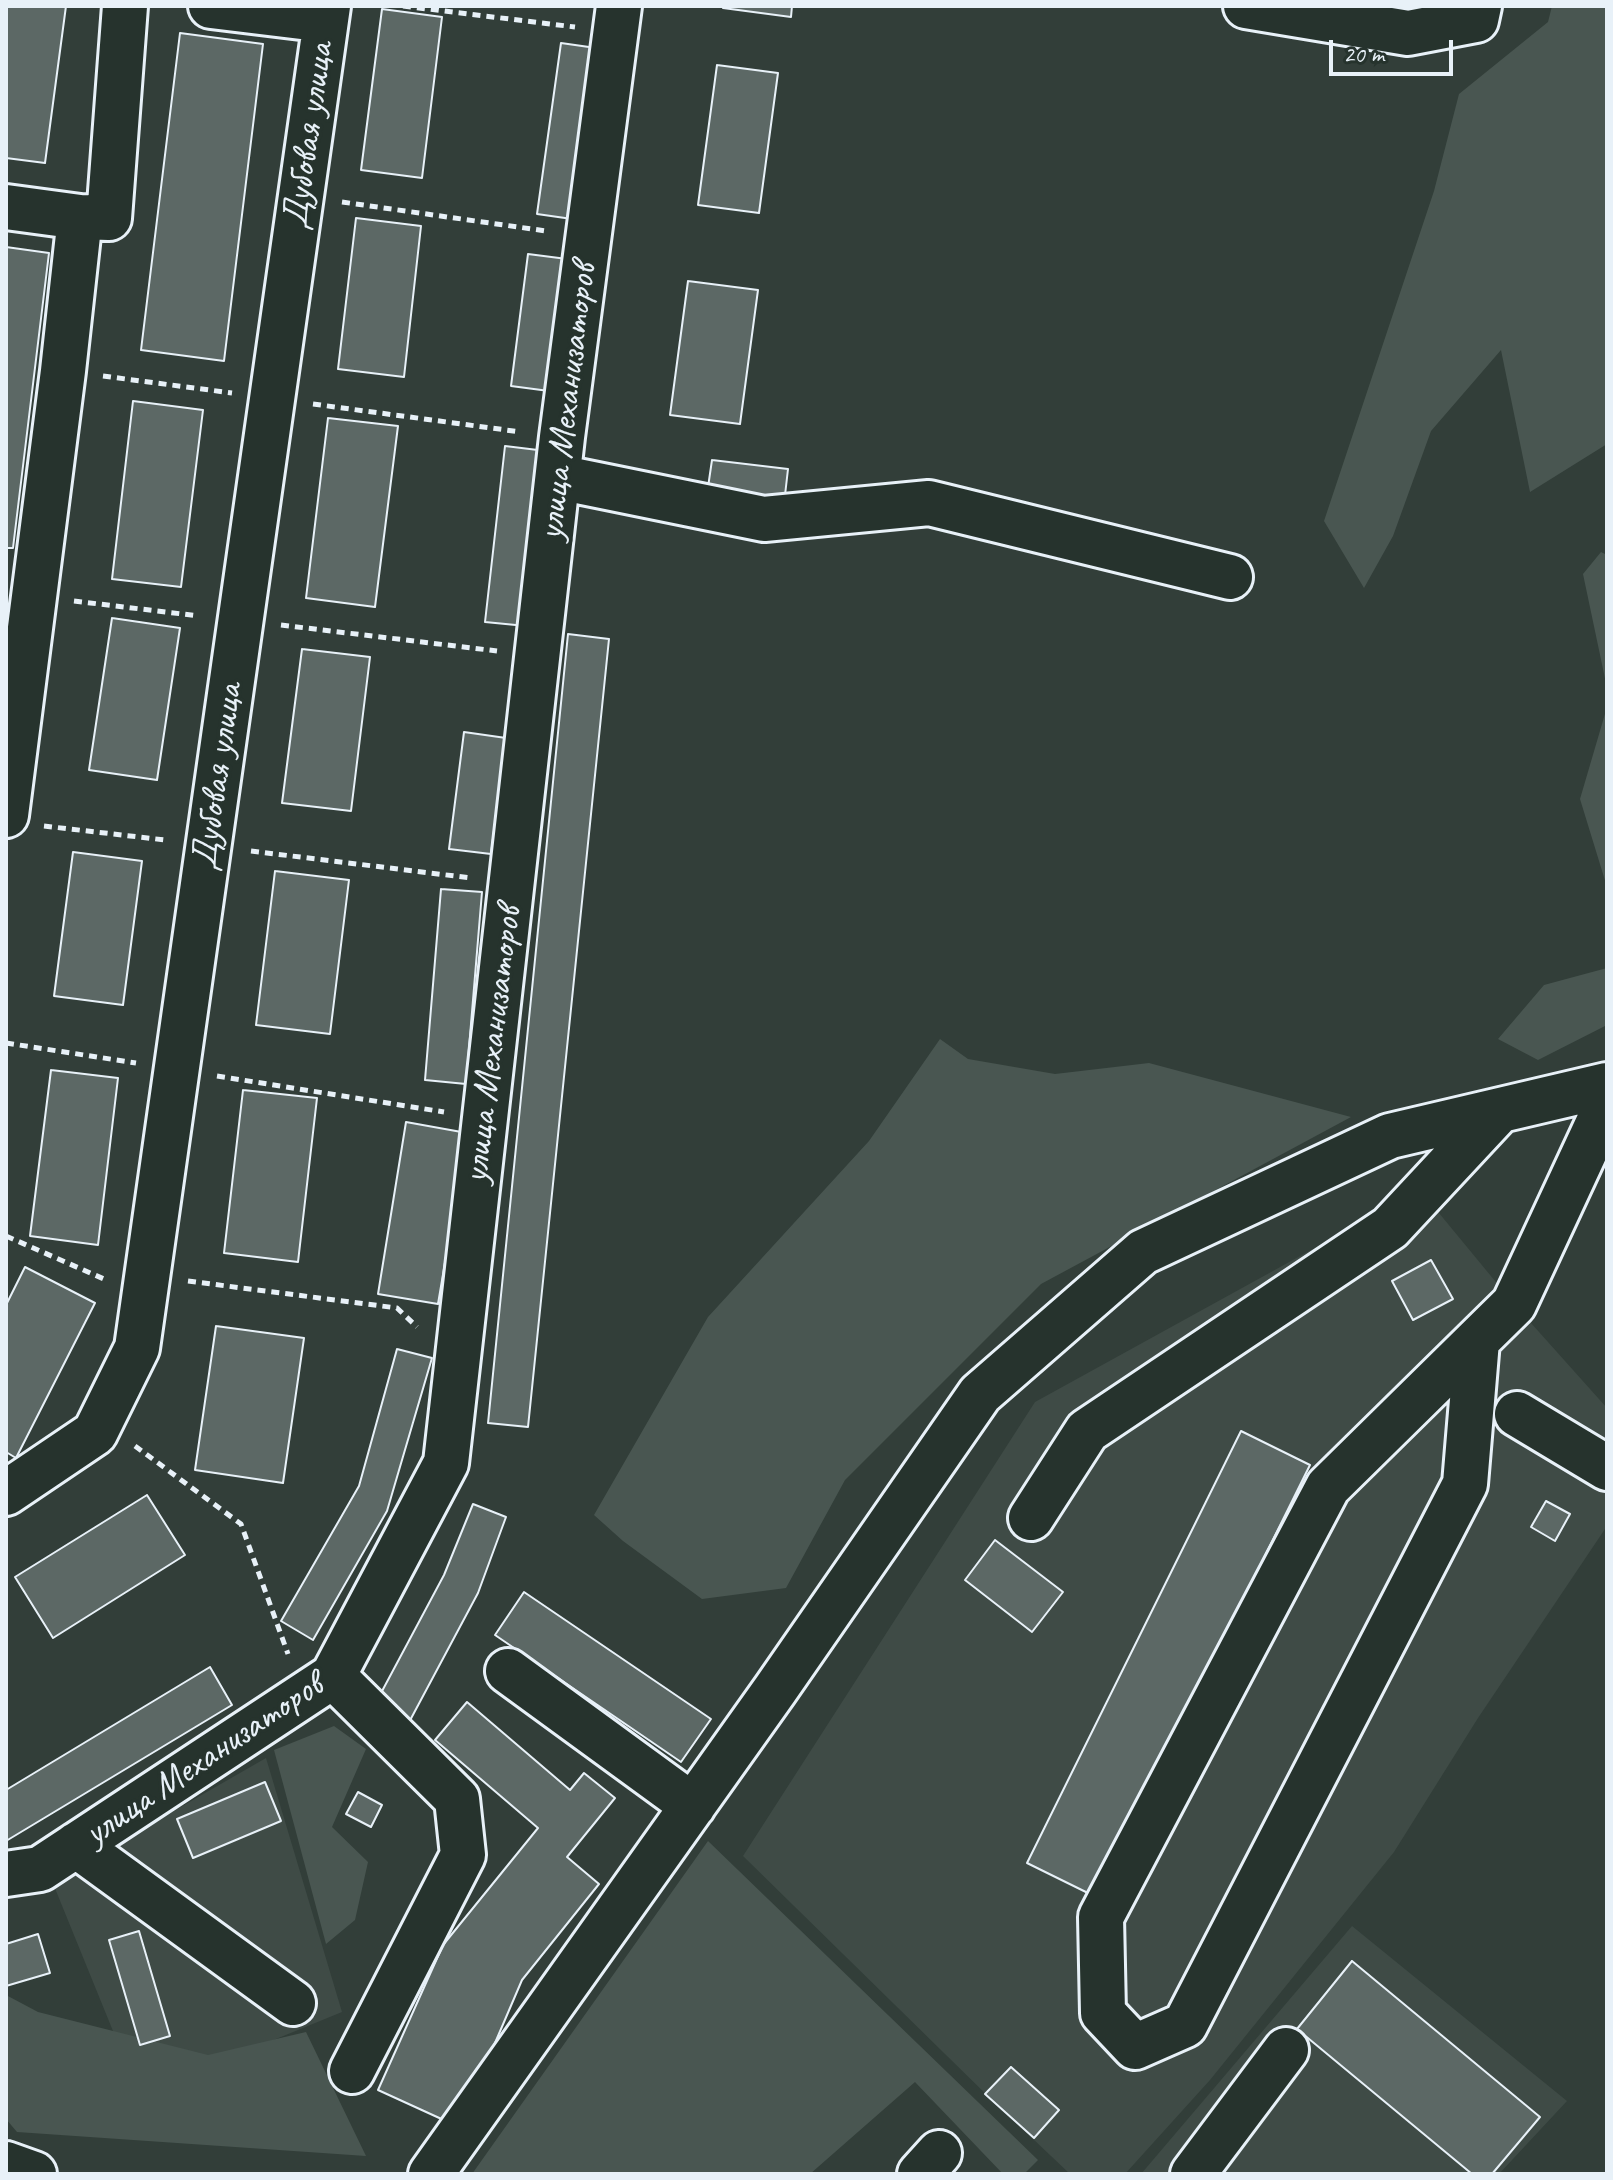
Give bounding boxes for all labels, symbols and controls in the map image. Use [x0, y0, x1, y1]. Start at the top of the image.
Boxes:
scale bar [1333, 24, 1457, 74]
text: 20 m [1343, 39, 1384, 69]
street label: Дубовая улица [273, 40, 345, 232]
street label: улица Механизаторов [528, 261, 608, 543]
street label: Дубовая улица [182, 681, 254, 873]
street label: улица Механизаторов [453, 904, 533, 1186]
street label: улица Механизаторов [76, 1663, 332, 1857]

